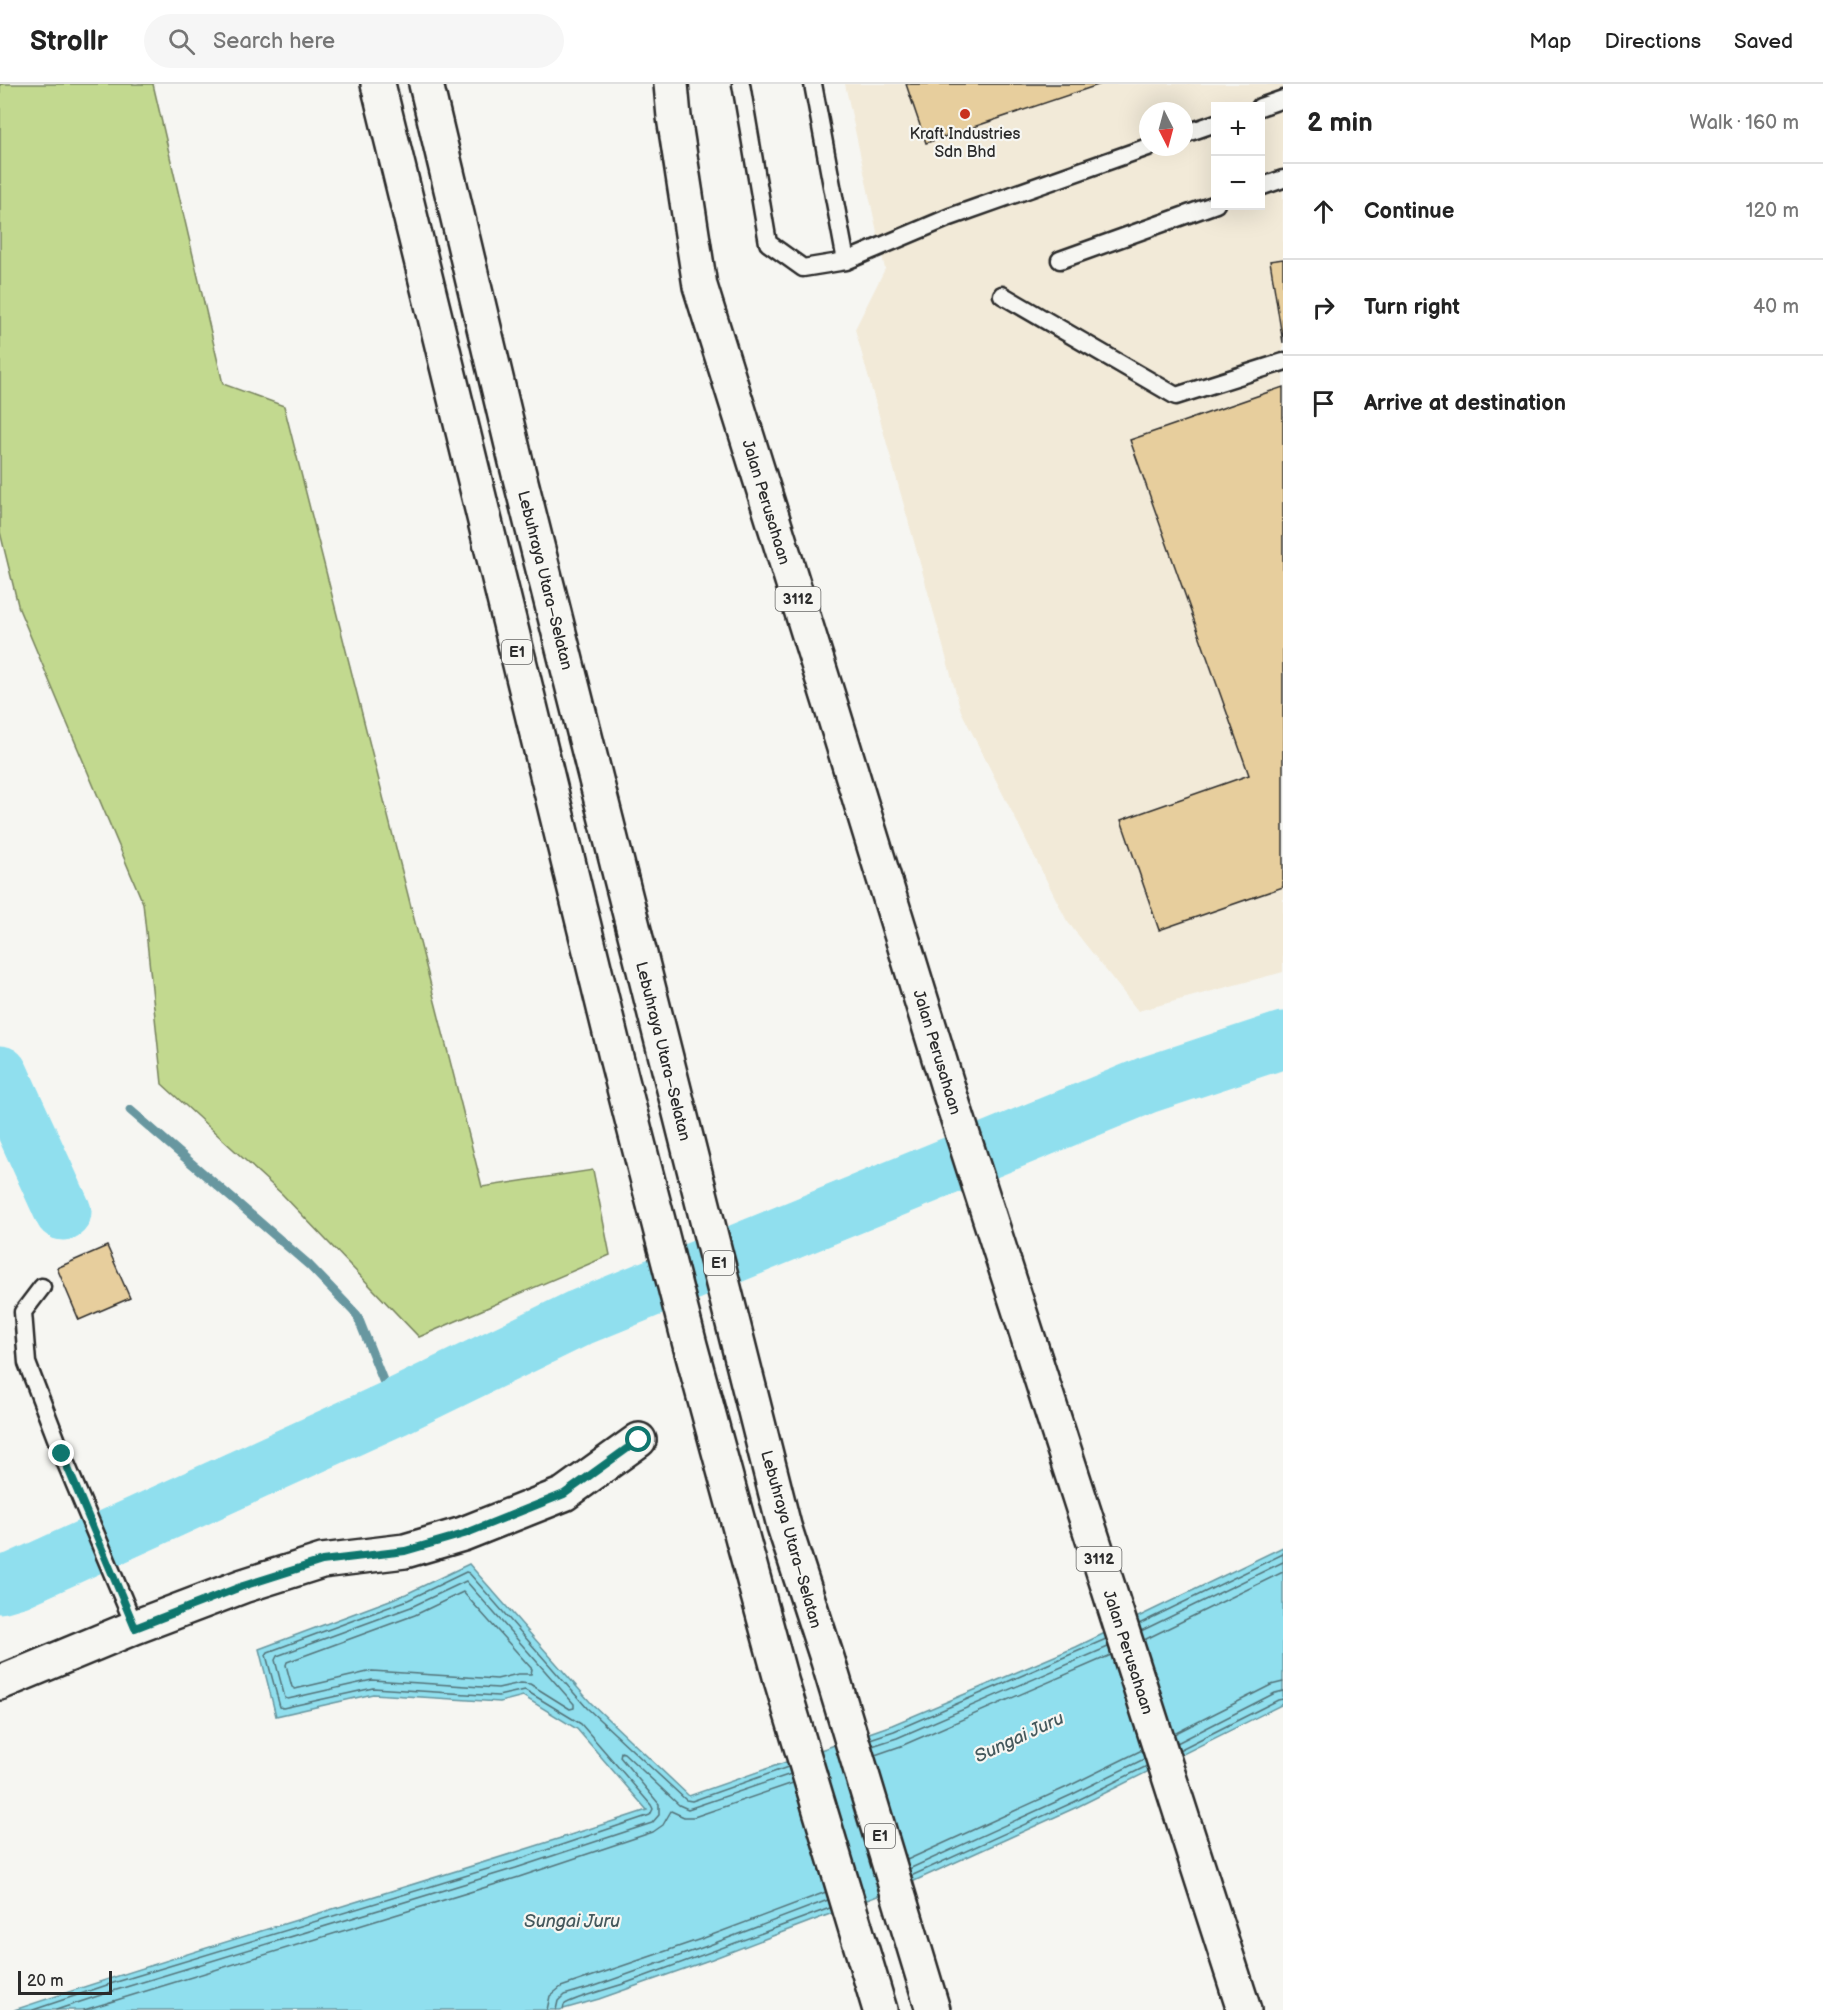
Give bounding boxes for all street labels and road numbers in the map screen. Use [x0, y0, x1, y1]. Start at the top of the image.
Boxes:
street label: Jalan Perusahaan [738, 438, 794, 567]
street label: Lebuhraya Utara–Selatan [513, 489, 576, 672]
road number: 3112 [776, 587, 820, 611]
road number: E1 [502, 640, 532, 664]
street label: Lebuhraya Utara–Selatan [631, 960, 694, 1143]
street label: Jalan Perusahaan [909, 988, 965, 1117]
road number: E1 [704, 1251, 734, 1275]
street label: Lebuhraya Utara–Selatan [756, 1448, 825, 1630]
road number: 3112 [1076, 1547, 1122, 1571]
street label: Jalan Perusahaan [1099, 1588, 1157, 1717]
road number: E1 [865, 1824, 895, 1848]

